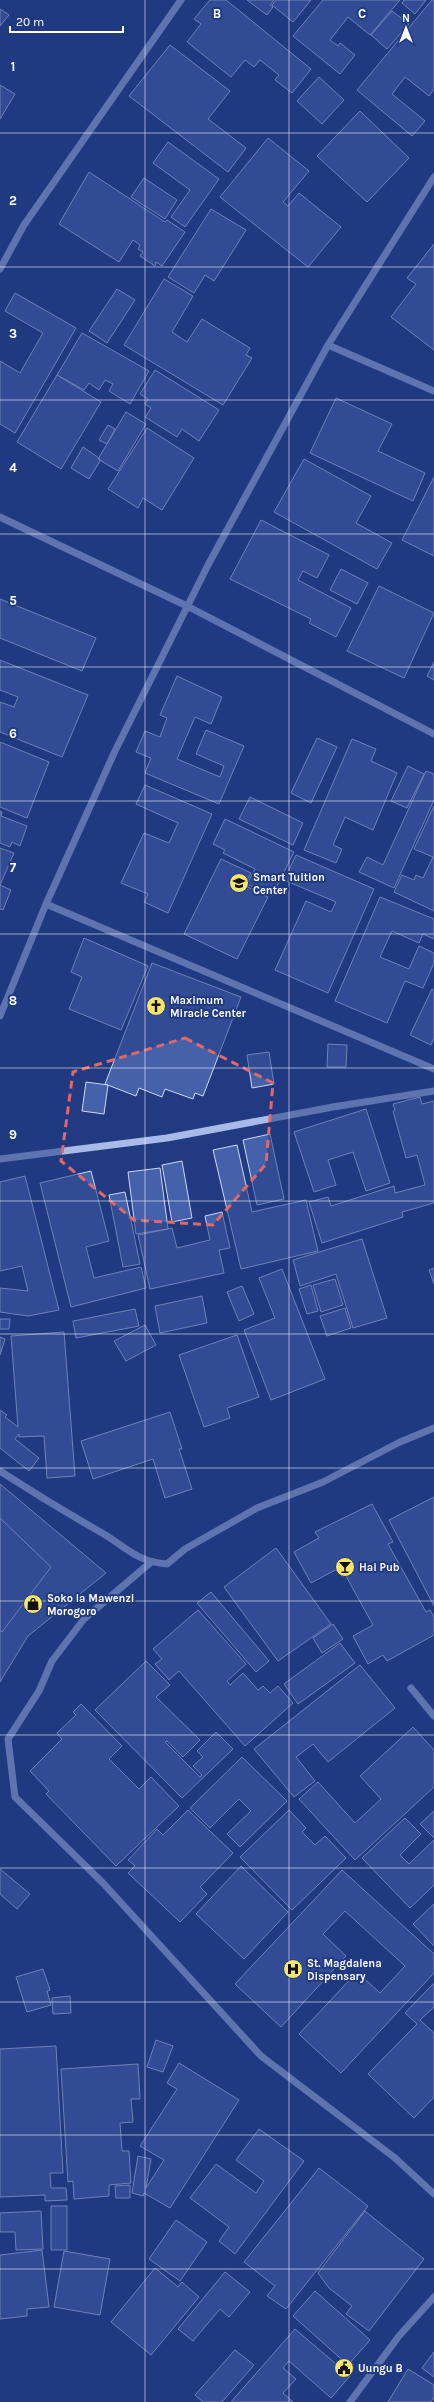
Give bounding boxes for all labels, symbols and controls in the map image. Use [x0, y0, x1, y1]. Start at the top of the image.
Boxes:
text: B [213, 6, 221, 21]
text: C [358, 6, 366, 21]
scale bar [10, 8, 123, 34]
north arrow [386, 8, 426, 48]
text: N [402, 12, 410, 25]
text: 20 m [16, 15, 44, 29]
text: 1 [11, 59, 15, 74]
text: 2 [9, 193, 17, 208]
text: 3 [9, 326, 17, 341]
text: 4 [9, 460, 17, 475]
text: 5 [9, 593, 17, 608]
text: 6 [9, 726, 17, 741]
text: 7 [10, 860, 17, 875]
place label: Smart Tuition Center [253, 871, 325, 897]
school or university icon: Smart Tuition Center [228, 872, 250, 894]
text: 8 [9, 993, 17, 1008]
place label: Maximum Miracle Center [170, 994, 247, 1020]
church icon: Maximum Miracle Center [145, 995, 167, 1017]
text: 9 [9, 1127, 17, 1142]
bar icon: Hai Pub [334, 1556, 356, 1578]
place label: Hai Pub [359, 1561, 400, 1574]
place label: Soko la Mawenzi Morogoro [47, 1592, 134, 1618]
shop icon: Soko la Mawenzi Morogoro [22, 1593, 44, 1615]
place label: St. Magdalena Dispensary [307, 1957, 382, 1983]
hospital icon: St. Magdalena Dispensary [282, 1958, 304, 1980]
public building icon: Uungu B [333, 2357, 355, 2379]
place label: Uungu B [358, 2362, 403, 2375]

